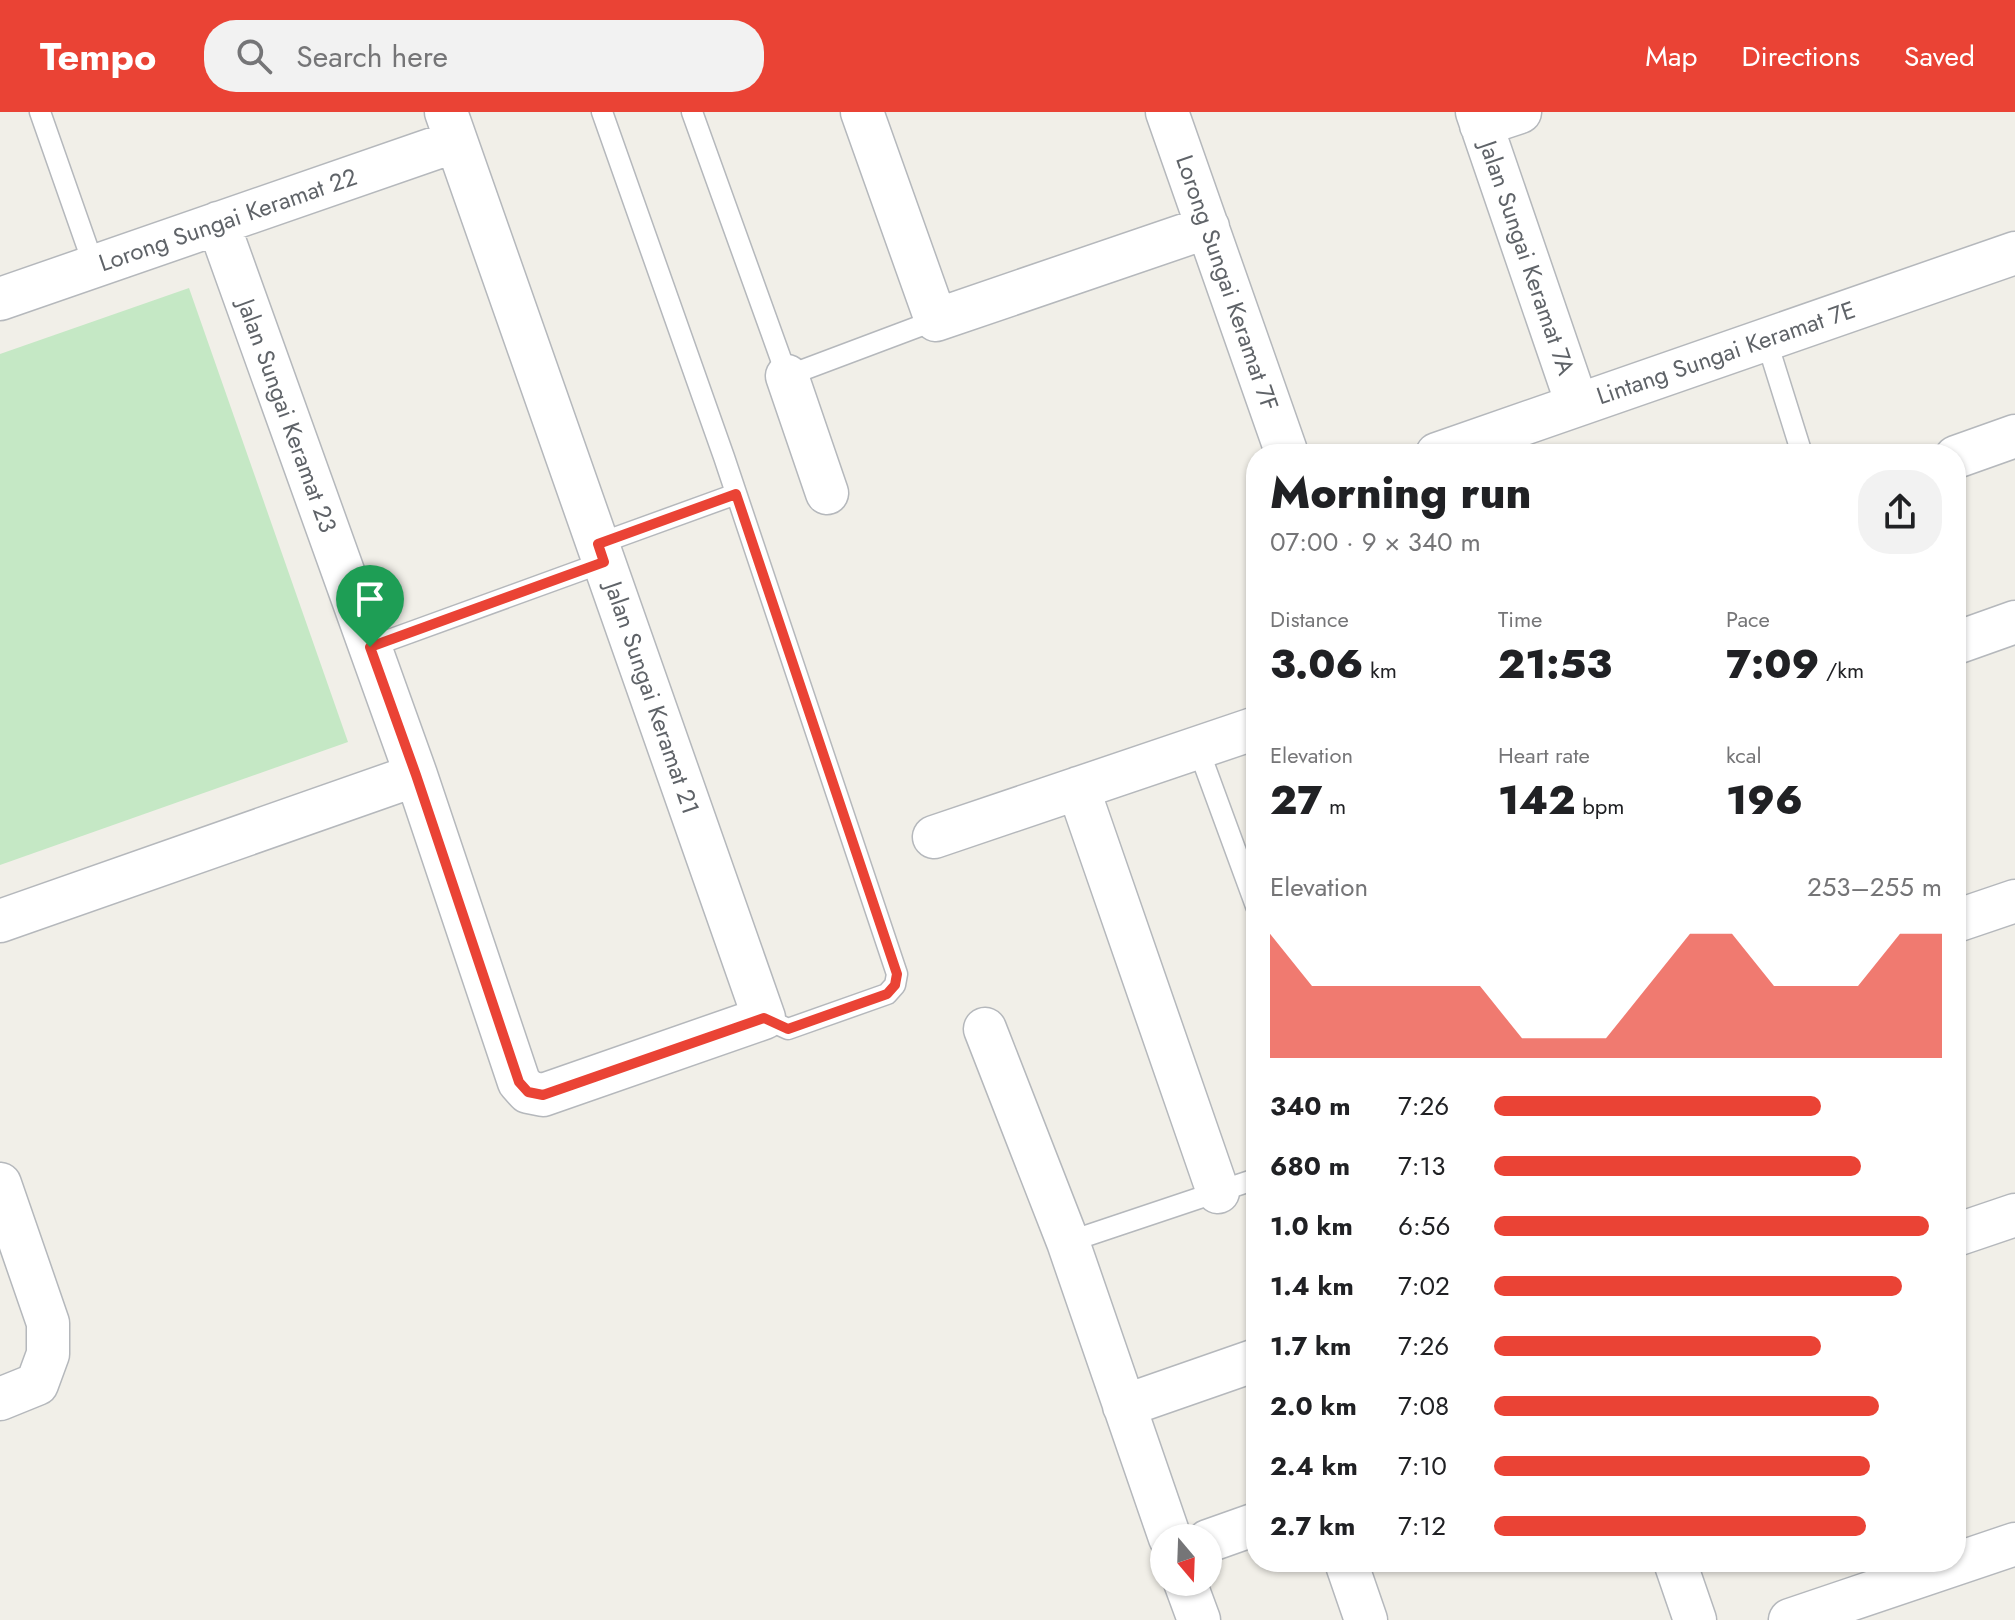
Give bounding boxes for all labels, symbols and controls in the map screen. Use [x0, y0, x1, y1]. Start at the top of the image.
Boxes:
search box [204, 20, 764, 92]
text: Tempo [40, 29, 156, 84]
icon: search [232, 34, 276, 78]
text: Search here [296, 35, 448, 78]
text: Map [1645, 36, 1697, 77]
text: Directions [1741, 36, 1860, 77]
text: Saved [1904, 36, 1975, 77]
street label: Jalan Sungai Keramat 7A [1470, 133, 1584, 380]
street label: Lorong Sungai Keramat 7F [1167, 150, 1288, 415]
street label: Lorong Sungai Keramat 22 [94, 159, 362, 280]
street label: Jalan Sungai Keramat 23 [228, 291, 346, 537]
street label: Lintang Sungai Keramat 7E [1592, 292, 1860, 413]
text: Morning run [1270, 461, 1532, 525]
button: share [1858, 470, 1942, 554]
text: 07:00 · 9 × 340 m [1270, 523, 1481, 561]
pin [336, 565, 404, 647]
street label: Jalan Sungai Keramat 21 [595, 574, 709, 819]
icon: arrive [348, 577, 392, 621]
text: Distance [1270, 603, 1349, 635]
text: Time [1498, 603, 1542, 635]
text: Pace [1726, 603, 1770, 635]
text: 3.06 [1270, 635, 1363, 693]
text: 21:53 [1498, 635, 1612, 693]
text: 7:09 [1726, 635, 1819, 693]
text: km [1363, 654, 1397, 686]
text: /km [1819, 654, 1864, 686]
text: Elevation [1270, 739, 1353, 771]
text: Heart rate [1498, 739, 1590, 771]
text: kcal [1726, 739, 1762, 771]
text: 27 [1270, 771, 1322, 829]
text: 142 [1498, 771, 1576, 829]
text: 196 [1726, 771, 1803, 829]
text: m [1322, 790, 1346, 822]
text: bpm [1576, 790, 1624, 822]
text: Elevation [1270, 868, 1368, 906]
text: 253–255 m [1807, 868, 1942, 906]
text: 340 m [1270, 1087, 1351, 1125]
text: 7:26 [1398, 1087, 1449, 1125]
text: 680 m [1270, 1147, 1350, 1185]
text: 7:13 [1398, 1147, 1445, 1185]
text: 1.0 km [1270, 1207, 1353, 1245]
text: 6:56 [1398, 1207, 1450, 1245]
text: 1.4 km [1270, 1267, 1354, 1305]
text: 7:02 [1398, 1267, 1450, 1305]
text: 1.7 km [1270, 1327, 1351, 1365]
text: 7:26 [1398, 1327, 1449, 1365]
text: 2.0 km [1270, 1387, 1357, 1425]
text: 7:08 [1398, 1387, 1449, 1425]
text: 2.4 km [1270, 1447, 1358, 1485]
text: 7:10 [1398, 1447, 1447, 1485]
text: 2.7 km [1270, 1507, 1355, 1545]
text: 7:12 [1398, 1507, 1446, 1545]
north arrow [1150, 1524, 1222, 1596]
map controls [1150, 1524, 1222, 1596]

